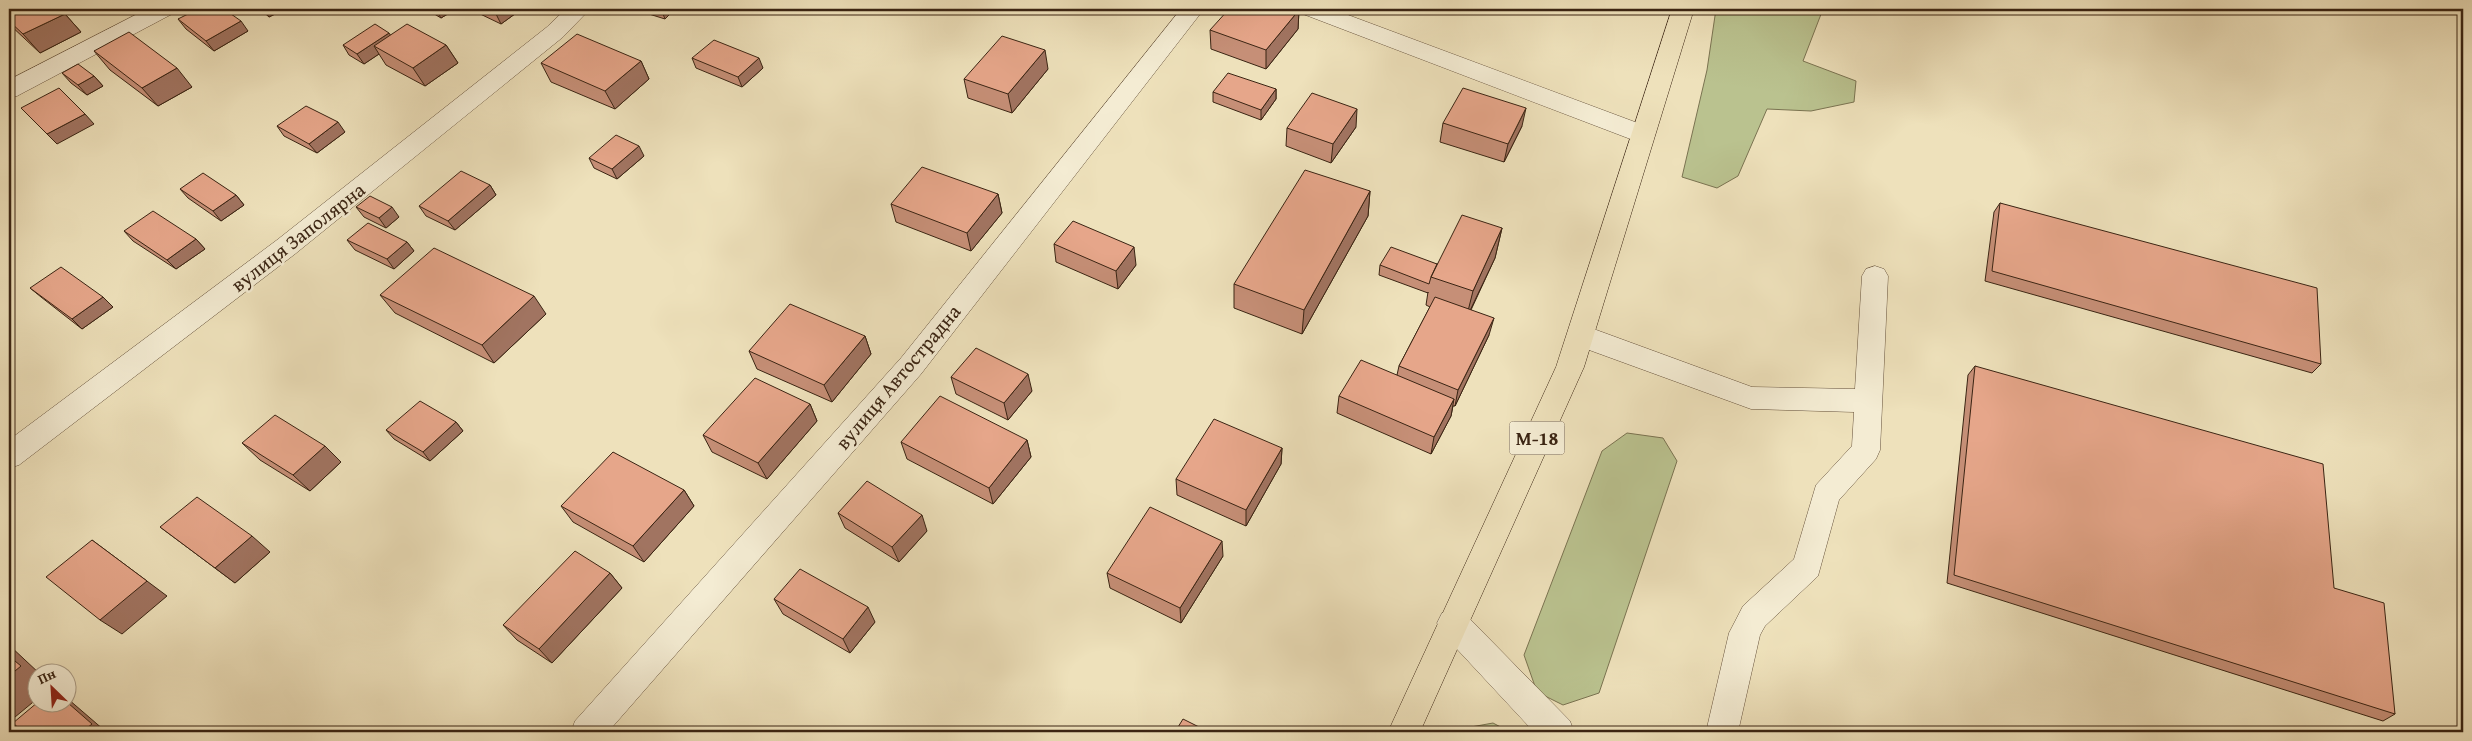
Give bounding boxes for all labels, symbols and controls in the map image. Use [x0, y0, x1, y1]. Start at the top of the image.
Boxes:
street label: вулиця Заполярна [224, 175, 371, 298]
street label: вулиця Автострадна [828, 298, 967, 455]
road number: М-18 [1510, 422, 1564, 454]
text: Пн [34, 663, 59, 689]
north arrow [28, 664, 78, 714]

